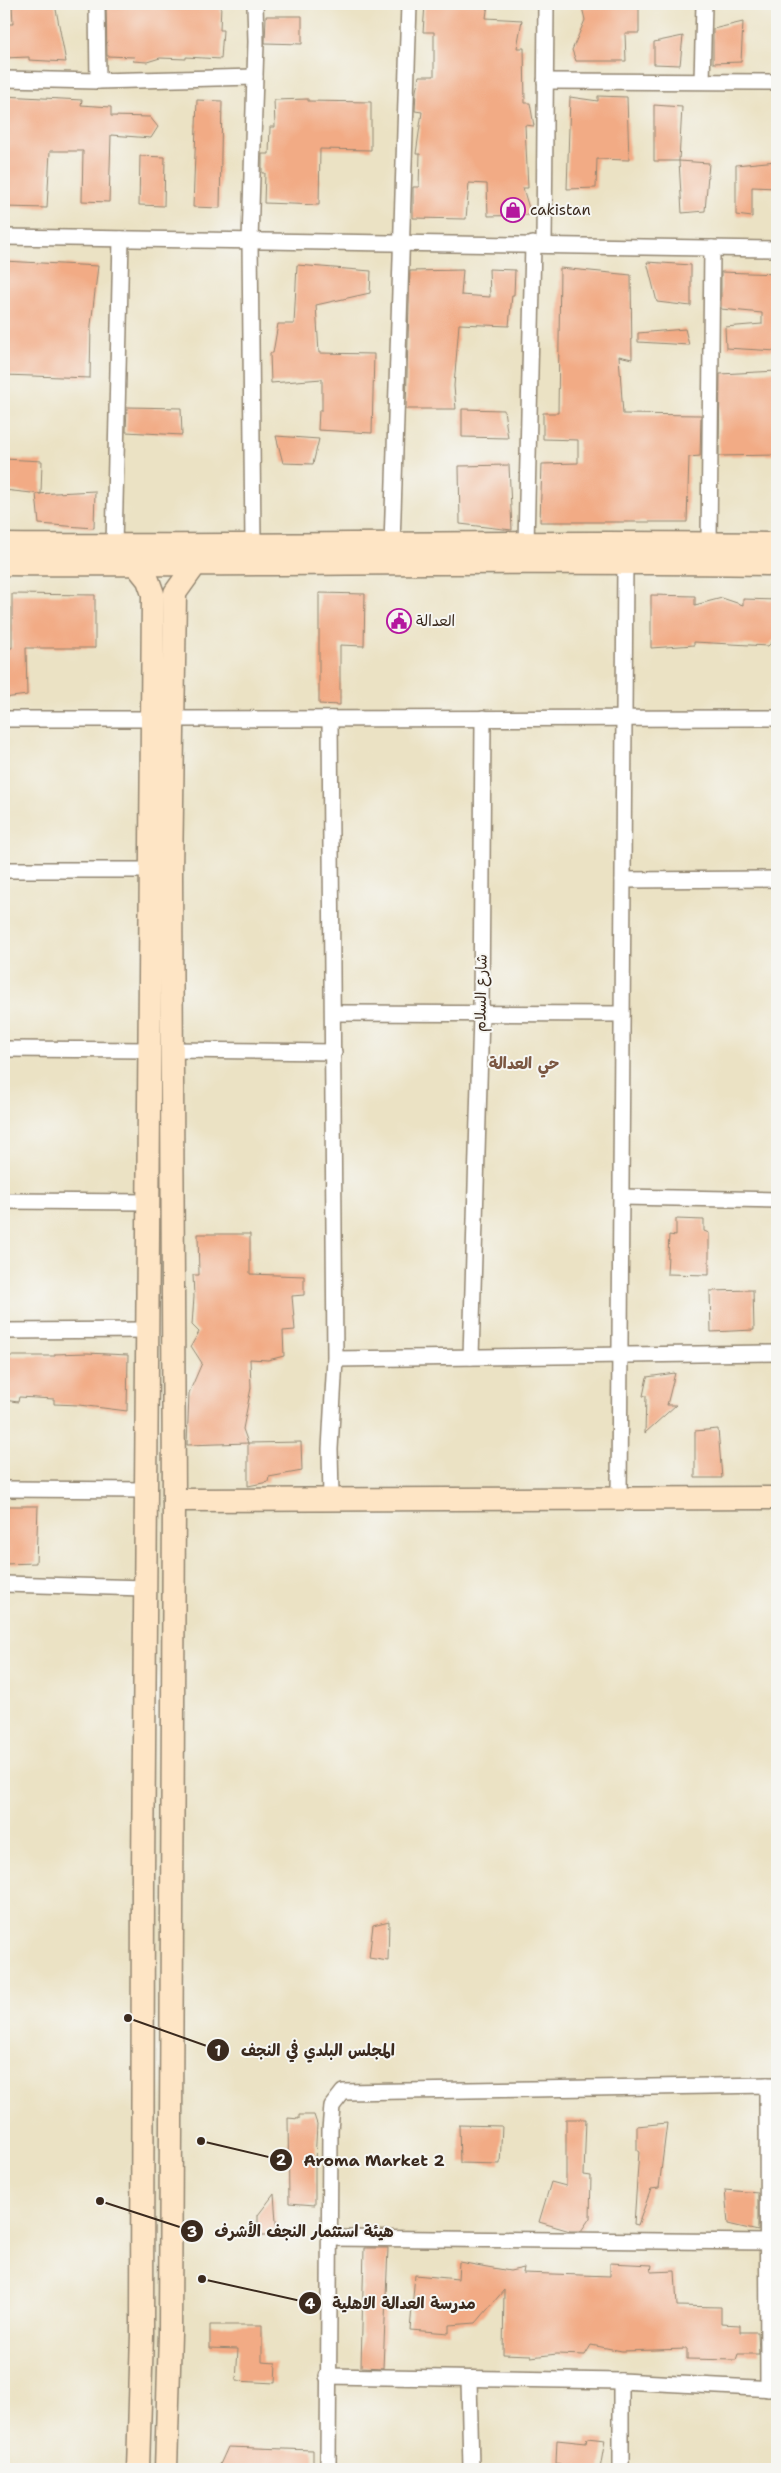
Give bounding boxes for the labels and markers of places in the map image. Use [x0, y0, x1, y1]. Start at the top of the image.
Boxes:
shop icon: cakistan [500, 197, 526, 223]
place label: cakistan [530, 200, 591, 220]
public building icon: العدالة [386, 608, 412, 634]
place label: العدالة [416, 611, 455, 631]
callout: المجلس البلدي في النجف [206, 2035, 405, 2066]
callout: Aroma Market 2 [268, 2145, 454, 2176]
callout: هيئة استثمار النجف الأشرف [180, 2216, 404, 2247]
callout: مدرسة العدالة الاهلية [297, 2288, 486, 2319]

